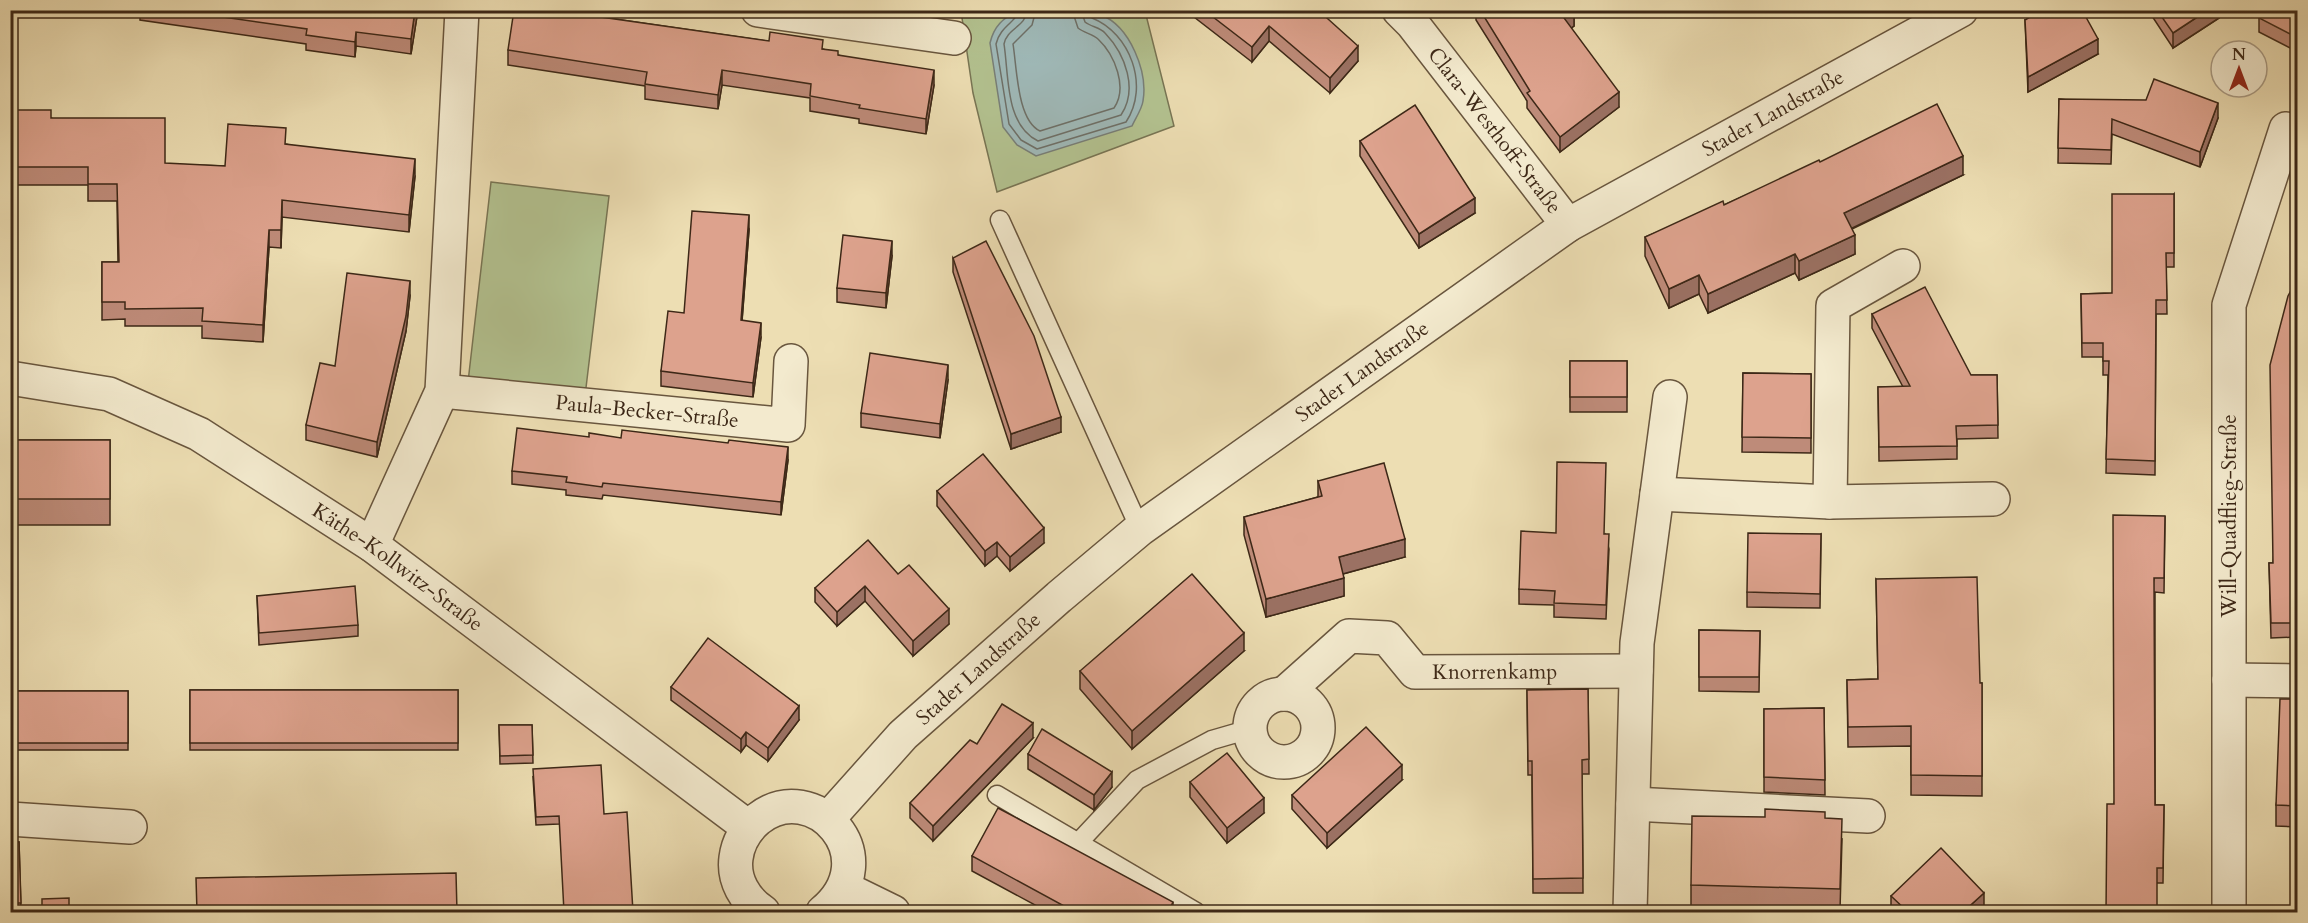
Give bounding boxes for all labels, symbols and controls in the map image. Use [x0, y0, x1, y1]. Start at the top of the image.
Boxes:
north arrow [2209, 39, 2269, 99]
street label: Clara-Westhoff-Straße [1421, 41, 1569, 220]
text: N [2232, 44, 2246, 66]
street label: Stader Landstraße [1697, 62, 1849, 164]
street label: Stader Landstraße [1289, 314, 1435, 429]
street label: Paula-Becker-Straße [554, 388, 740, 435]
street label: Will-Quadflieg-Straße [2215, 414, 2244, 619]
street label: Käthe-Kollwitz-Straße [307, 496, 489, 638]
street label: Stader Landstraße [910, 605, 1047, 732]
street label: Knorrenkamp [1432, 657, 1557, 686]

